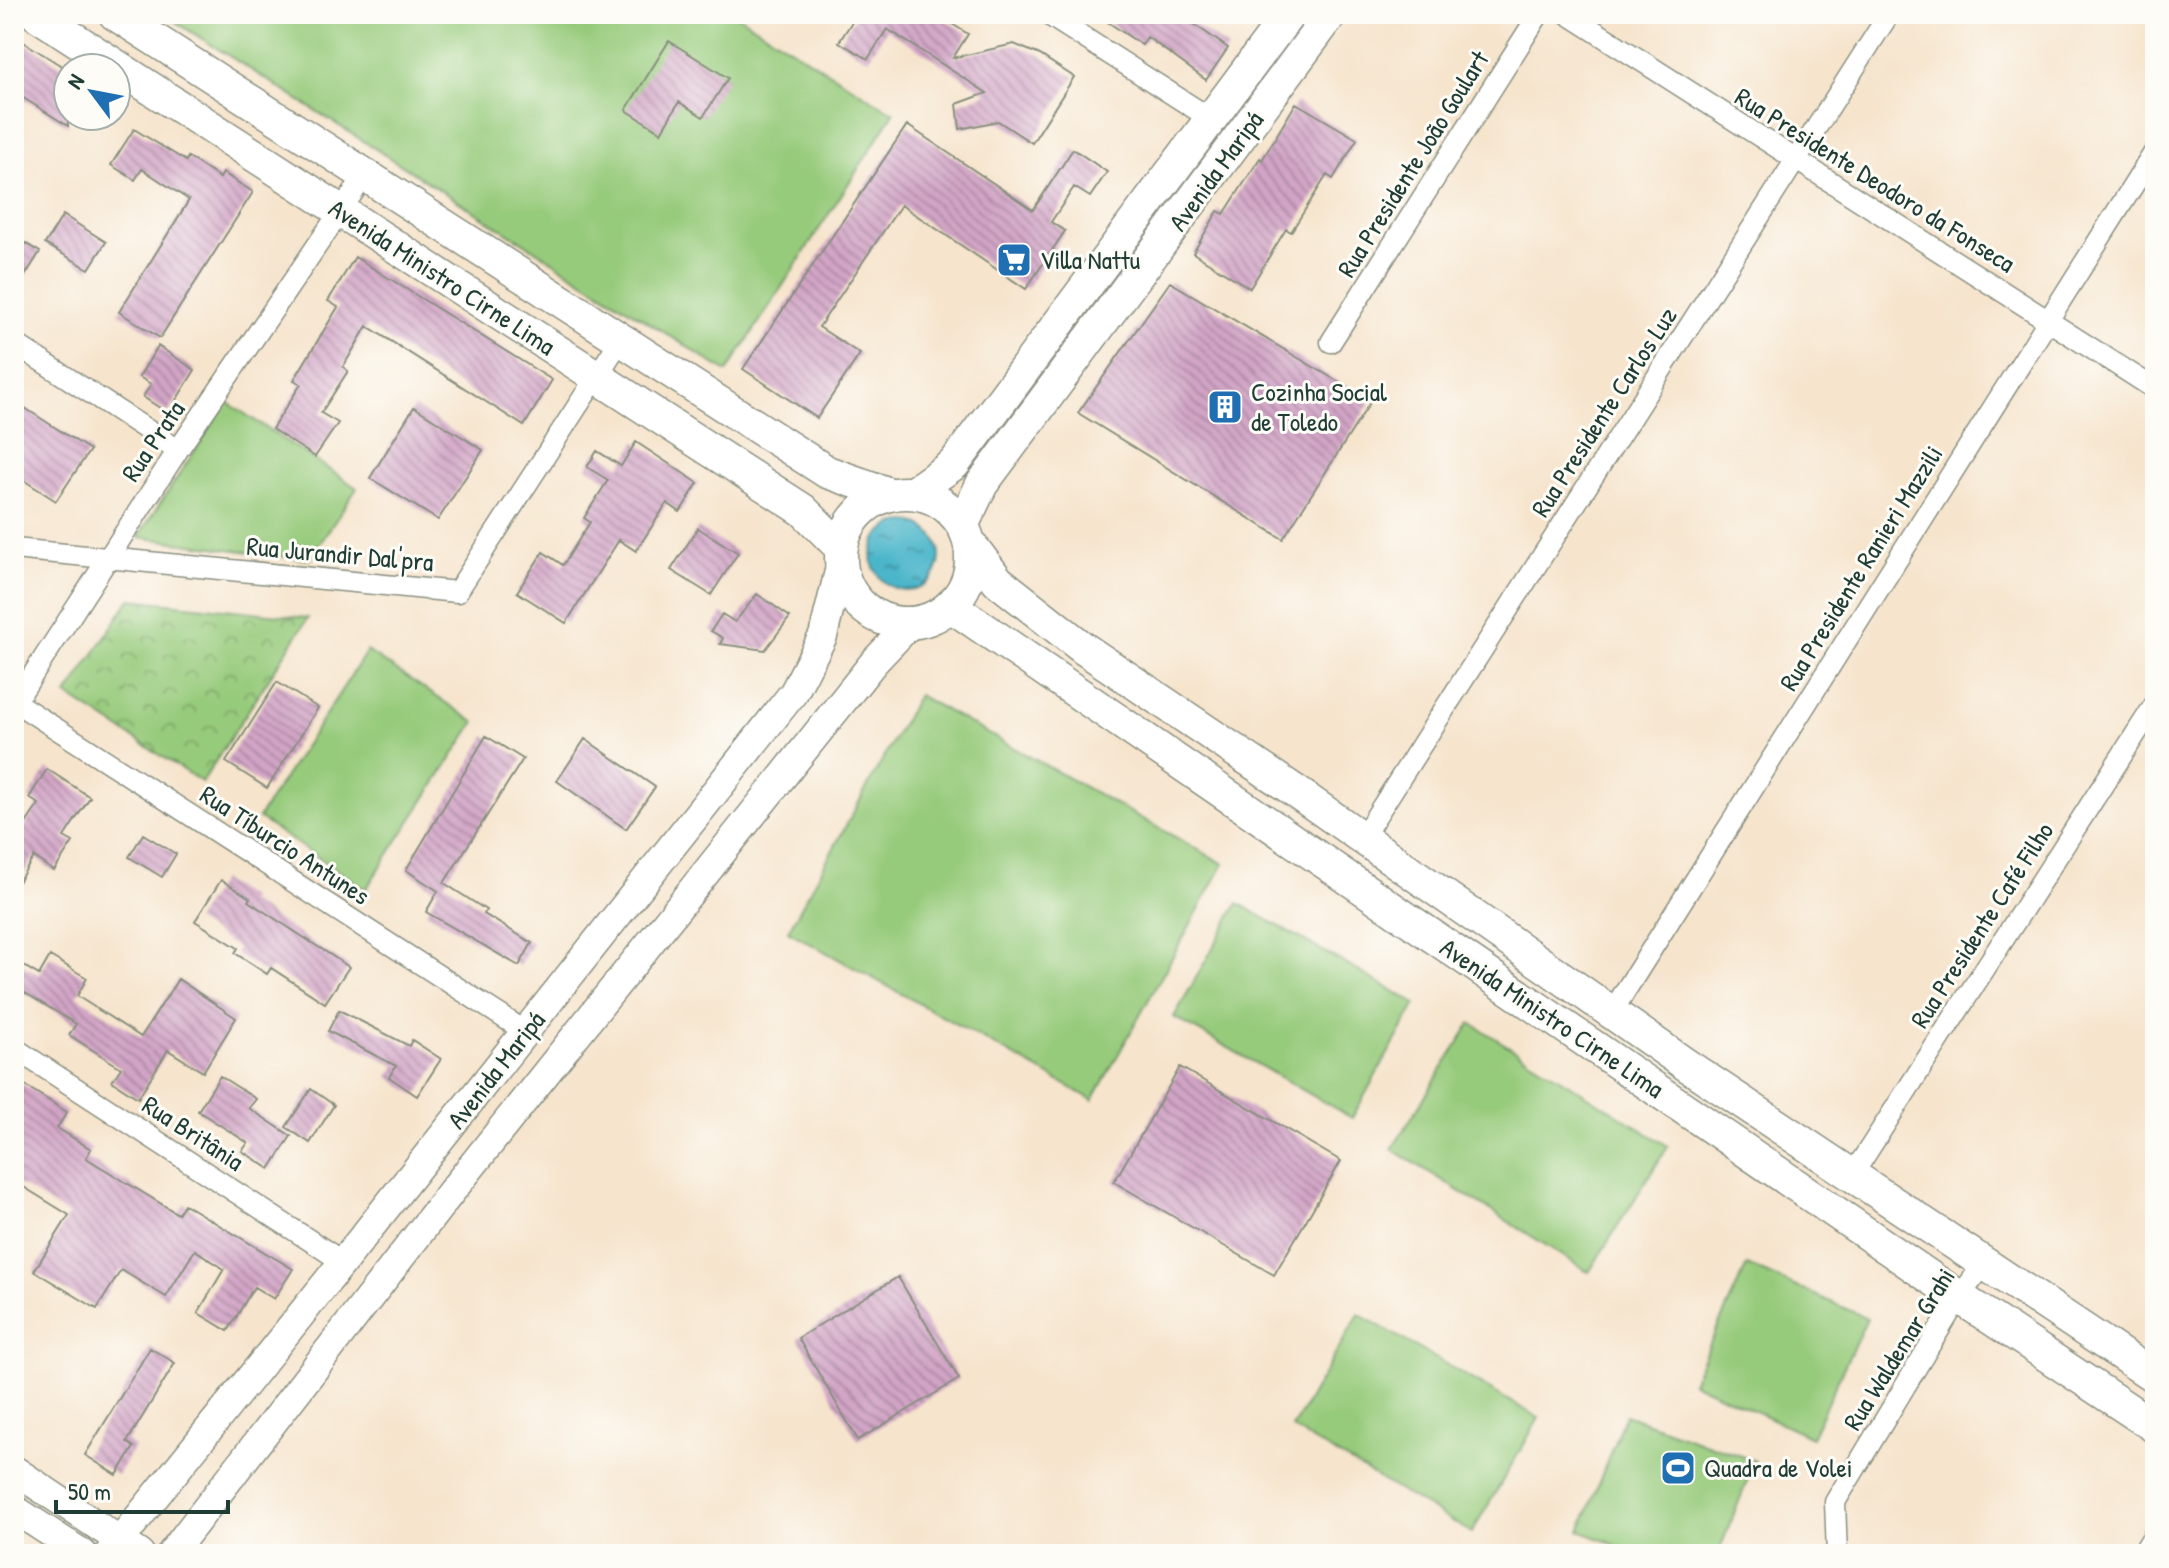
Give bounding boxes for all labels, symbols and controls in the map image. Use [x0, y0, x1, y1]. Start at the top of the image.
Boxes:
street label: Rua Presidente João Goulart [1329, 43, 1497, 284]
north arrow [52, 52, 132, 132]
text: N [59, 68, 91, 94]
street label: Rua Presidente Deodoro da Fonseca [1729, 79, 2022, 280]
street label: Avenida Maripá [1160, 104, 1271, 238]
street label: Avenida Ministro Cirne Lima [322, 190, 562, 363]
supermarket icon: Villa Nattu [995, 241, 1033, 279]
place label: Villa Nattu [1040, 242, 1140, 277]
street label: Rua Presidente Carlos Luz [1523, 300, 1685, 523]
place label: Cozinha Social de Toledo [1251, 374, 1387, 439]
building icon: Cozinha Social de Toledo [1206, 388, 1244, 426]
street label: Rua Prata [113, 394, 192, 488]
street label: Rua Presidente Ranieri Mazzili [1771, 439, 1950, 697]
street label: Rua Jurandir Dal'pra [245, 528, 435, 579]
street label: Rua Tíburcio Antunes [194, 777, 377, 913]
street label: Rua Presidente Café Filho [1902, 815, 2061, 1034]
street label: Avenida Ministro Cirne Lima [1433, 929, 1671, 1106]
street label: Avenida Maripá [439, 1004, 553, 1136]
street label: Rua Britânia [136, 1087, 251, 1178]
street label: Rua Waldemar Grahi [1835, 1261, 1963, 1437]
sports icon: Quadra de Volei [1659, 1449, 1697, 1487]
place label: Quadra de Volei [1704, 1450, 1853, 1485]
scale bar [56, 1464, 228, 1514]
text: 50 m [68, 1475, 111, 1507]

